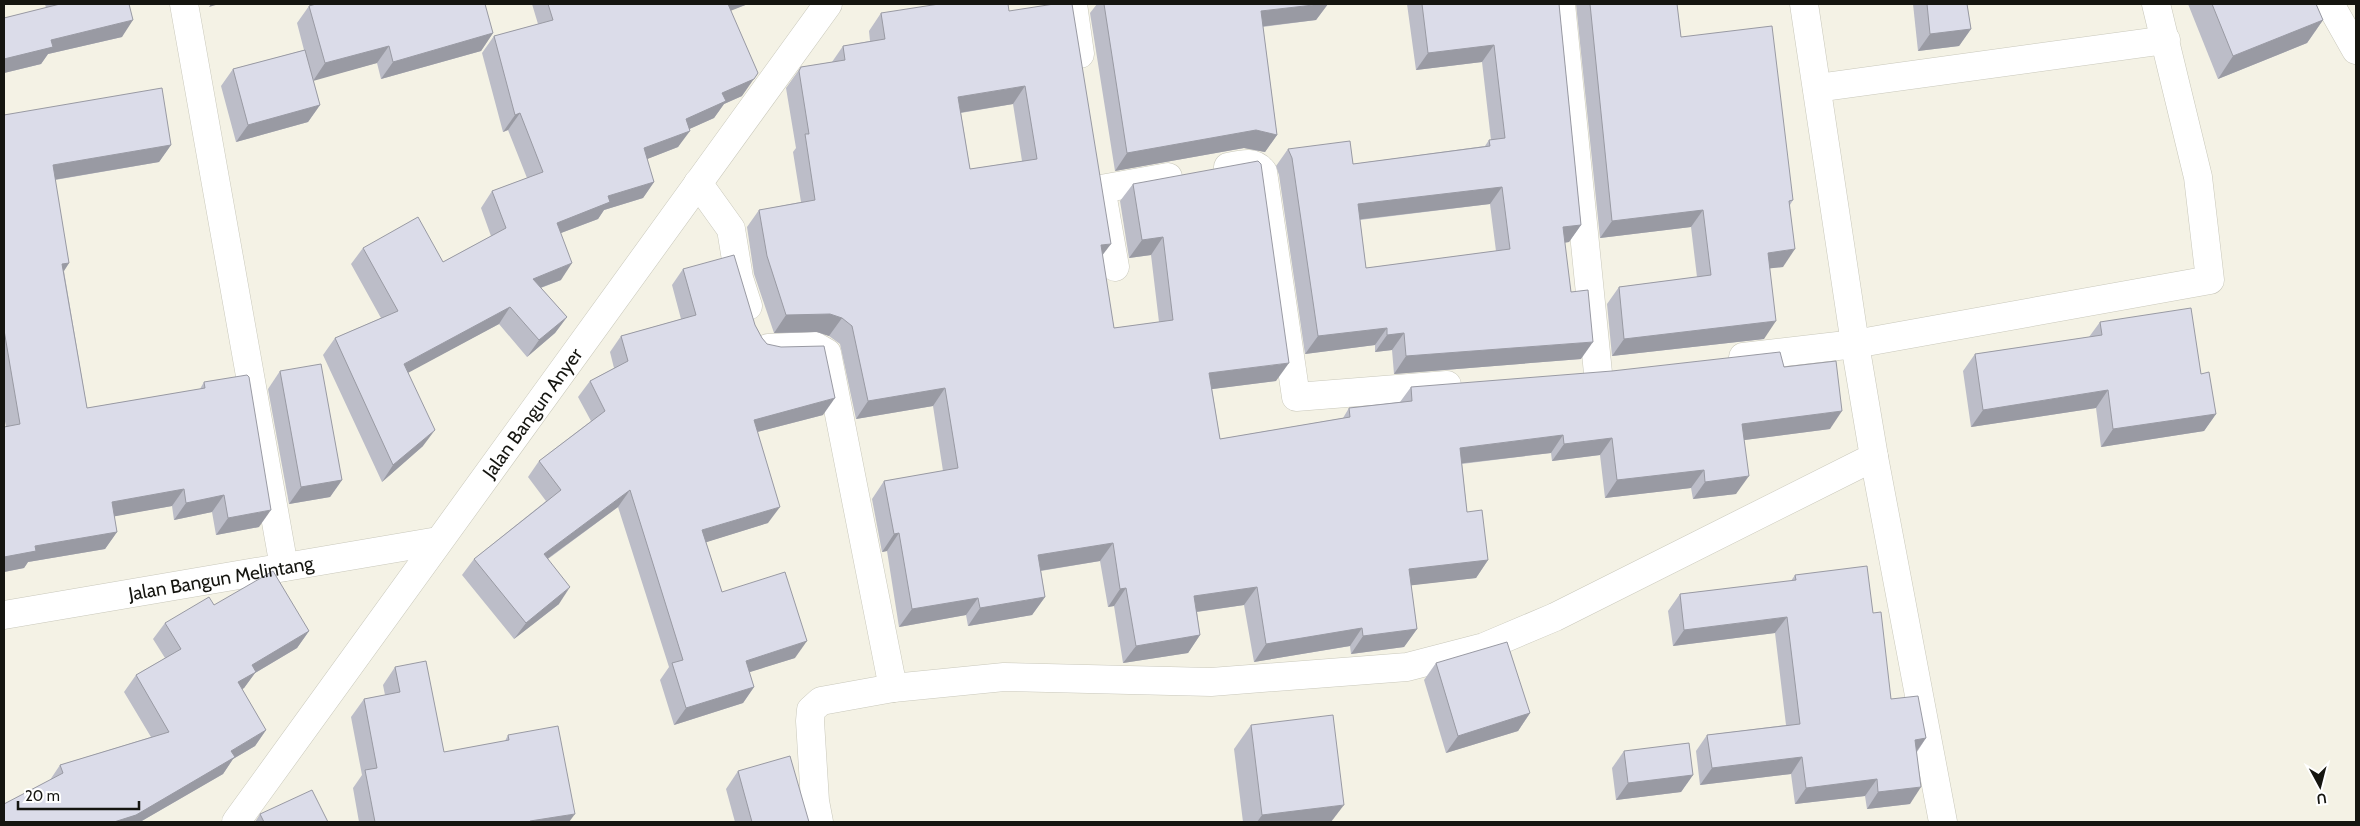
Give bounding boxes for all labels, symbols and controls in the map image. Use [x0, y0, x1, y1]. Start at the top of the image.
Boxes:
street label: Jalan Bangun Anyer [477, 344, 587, 484]
street label: Jalan Bangun Melintang [126, 551, 316, 606]
north arrow [2295, 761, 2345, 811]
scale bar [18, 778, 139, 810]
text: 20 m [25, 787, 60, 805]
text: U [2315, 789, 2328, 808]

